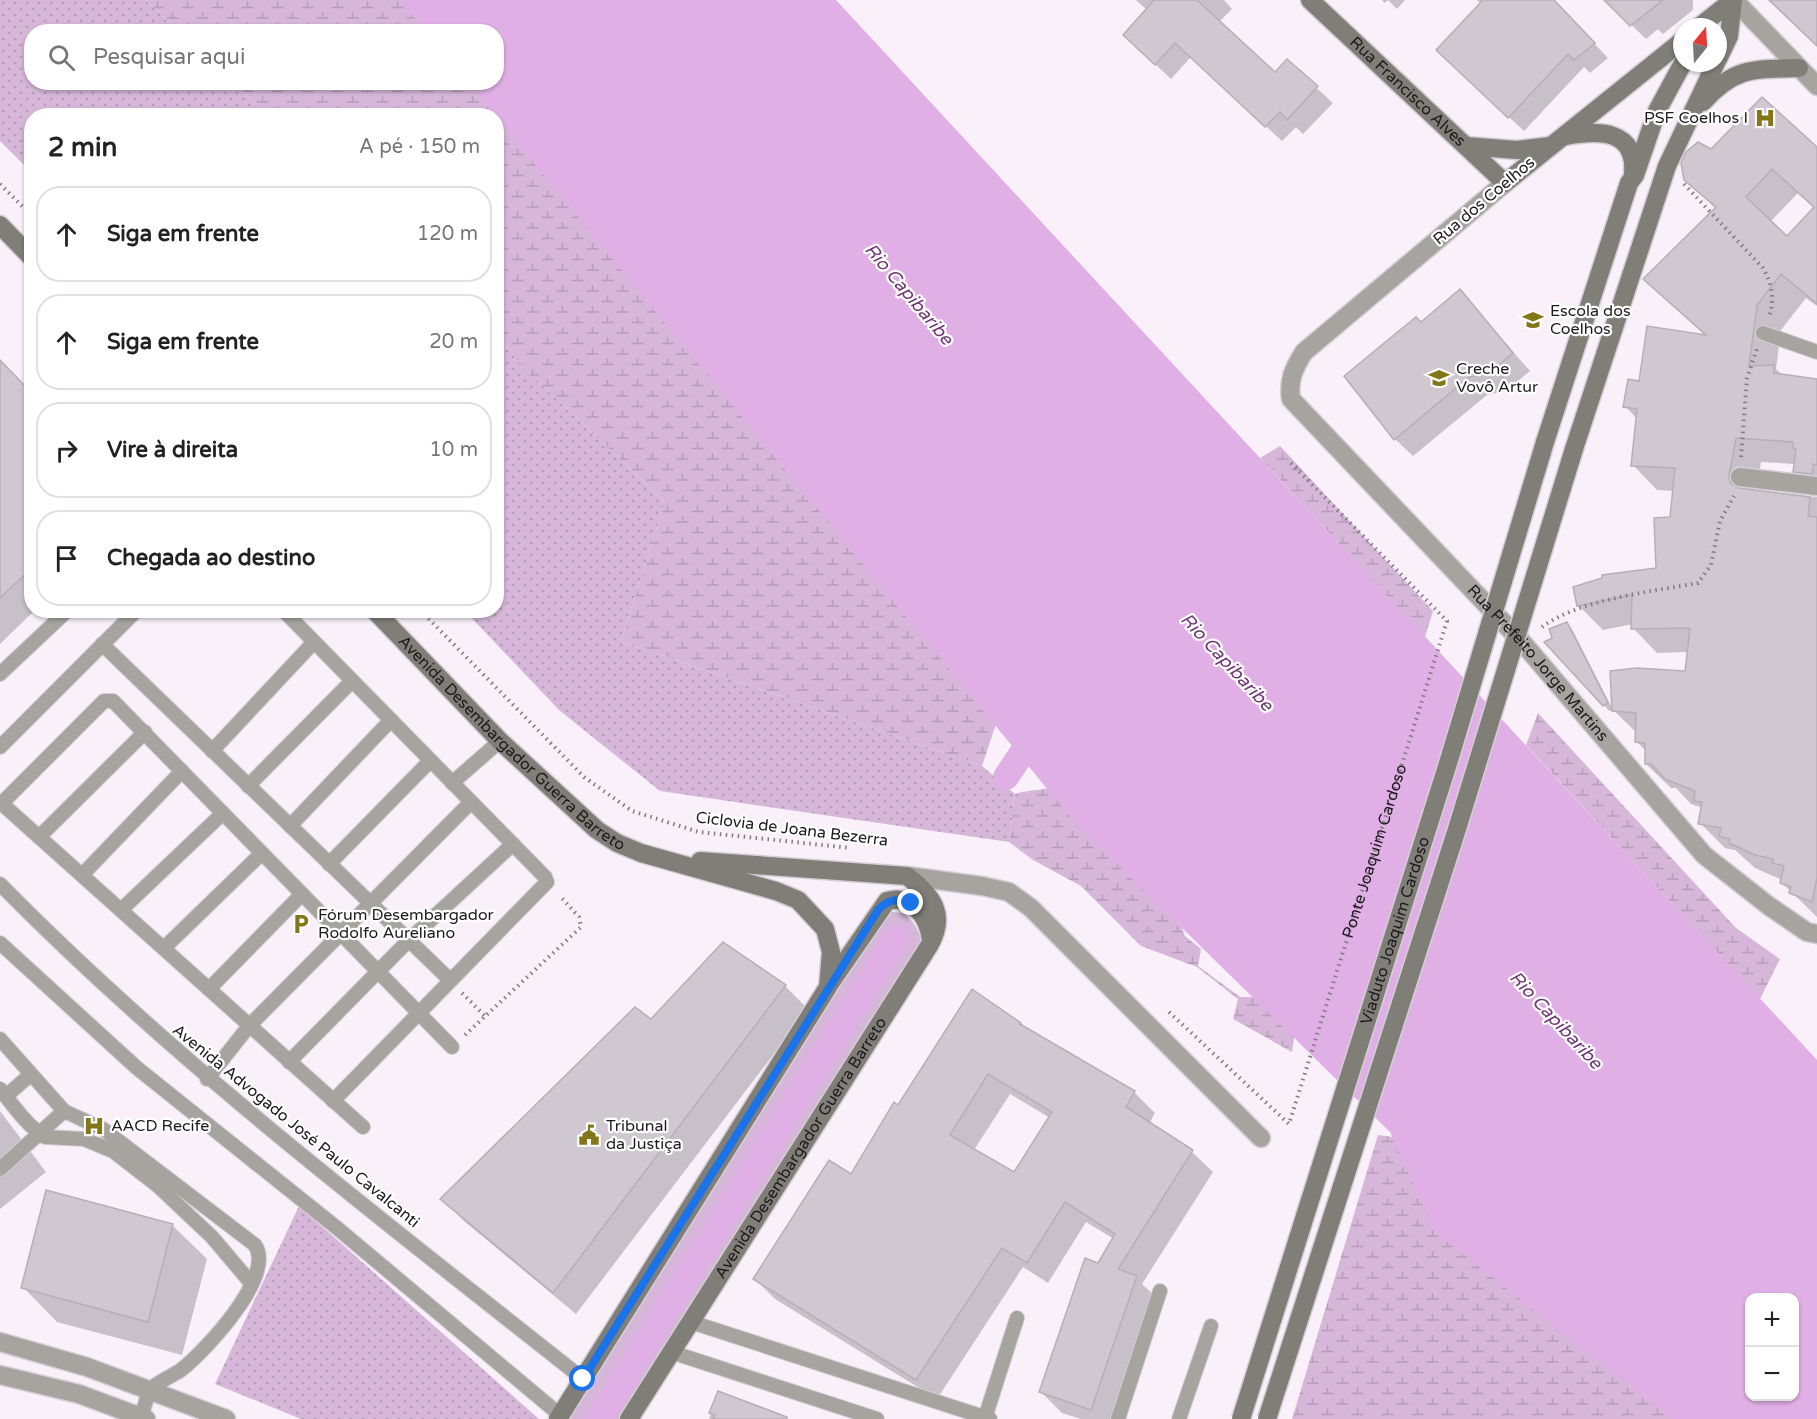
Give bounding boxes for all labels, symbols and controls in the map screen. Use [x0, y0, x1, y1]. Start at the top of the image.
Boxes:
north arrow [1673, 18, 1727, 72]
search box [24, 24, 504, 90]
street label: Rua Francisco Alves [1345, 32, 1470, 151]
icon: search [45, 41, 78, 74]
text: Pesquisar aqui [93, 44, 245, 70]
hospital icon: PSF Coelhos I [1753, 106, 1777, 130]
place label: PSF Coelhos I [1644, 108, 1748, 128]
text: 2 min [48, 132, 117, 163]
text: A pé · 150 m [359, 135, 480, 159]
street label: Rua dos Coelhos [1429, 153, 1539, 249]
icon: ahead [50, 218, 83, 251]
text: Siga em frente [107, 221, 259, 247]
text: 120 m [417, 222, 478, 246]
water label: Rio Capibaribe [860, 239, 958, 350]
place label: Escola dos Coelhos [1550, 301, 1631, 339]
school or university icon: Escola dos Coelhos [1521, 308, 1545, 332]
icon: ahead [50, 326, 83, 359]
text: Siga em frente [107, 329, 259, 355]
text: 20 m [429, 330, 478, 354]
place label: Creche Vovô Artur [1456, 359, 1539, 397]
school or university icon: Creche Vovô Artur [1427, 366, 1451, 390]
icon: right [50, 434, 83, 467]
text: Vire à direita [107, 437, 238, 463]
text: 10 m [429, 438, 478, 462]
icon: arrive [50, 542, 83, 575]
text: Chegada ao destino [107, 545, 315, 571]
street label: Rua Prefeito Jorge Martins [1463, 580, 1613, 746]
water label: Rio Capibaribe [1176, 608, 1278, 716]
street label: Avenida Desembargador Guerra Barreto [394, 631, 628, 855]
street label: Ponte Joaquim Cardoso [1338, 762, 1411, 941]
street label: Ciclovia de Joana Bezerra [695, 807, 889, 851]
street label: Viaduto Joaquim Cardoso [1356, 834, 1434, 1027]
route end [897, 889, 923, 915]
place label: Fórum Desembargador Rodolfo Aureliano [318, 905, 495, 943]
parking icon: Fórum Desembargador Rodolfo Aureliano [289, 912, 313, 936]
water label: Rio Capibaribe [1505, 966, 1607, 1074]
street label: Avenida Desembargador Guerra Barreto [711, 1014, 891, 1282]
street label: Avenida Advogado José Paulo Cavalcanti [168, 1020, 424, 1232]
hospital icon: AACD Recife [82, 1114, 106, 1138]
place label: AACD Recife [111, 1116, 209, 1136]
place label: Tribunal da Justiça [606, 1116, 682, 1154]
public building icon: Tribunal da Justiça [577, 1123, 601, 1147]
map controls [1745, 1293, 1799, 1401]
button: + [1745, 1293, 1799, 1347]
button: − [1745, 1347, 1799, 1401]
route start [569, 1365, 595, 1391]

